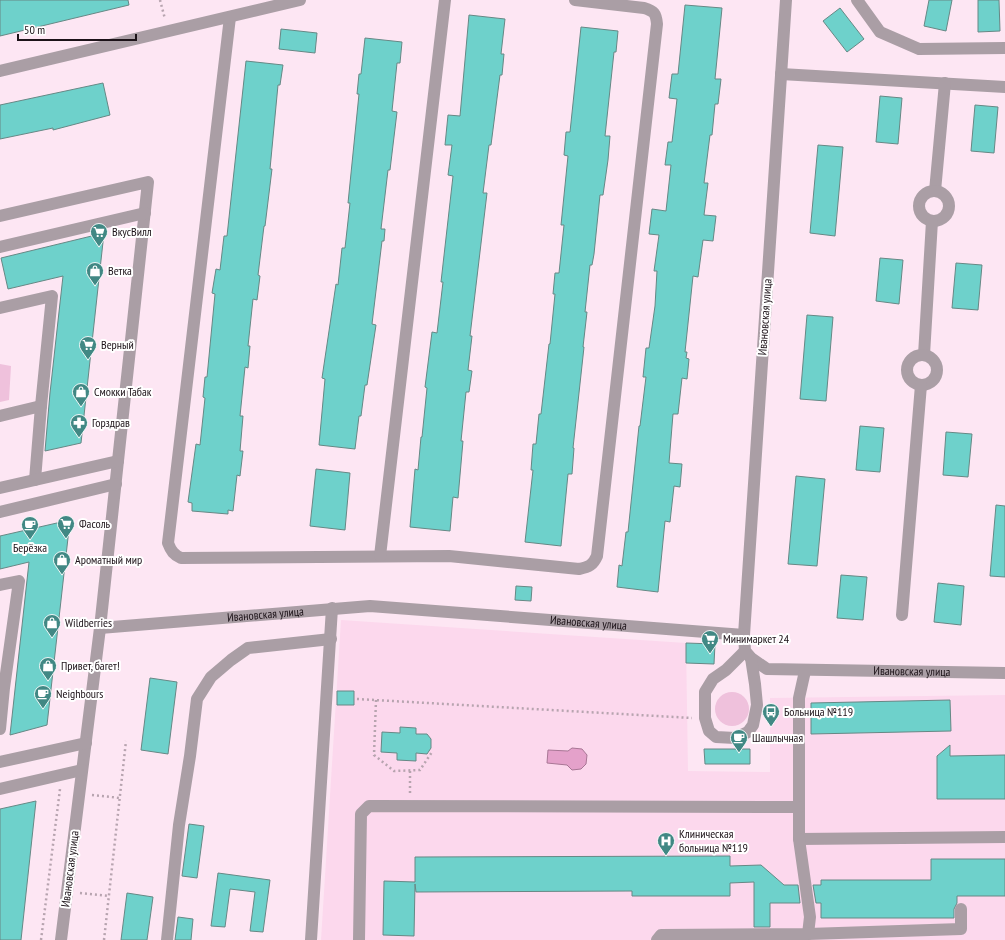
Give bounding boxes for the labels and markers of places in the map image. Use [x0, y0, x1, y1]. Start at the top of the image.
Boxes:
supermarket icon: ВкусВилл [89, 222, 109, 247]
place label: ВкусВилл [112, 224, 152, 239]
shop icon: Ветка [85, 261, 105, 286]
place label: Ветка [108, 263, 132, 278]
supermarket icon: Верный [78, 335, 98, 360]
place label: Верный [101, 337, 134, 352]
shop icon: Смокки Табак [71, 382, 91, 407]
place label: Смокки Табак [94, 384, 152, 399]
pharmacy icon: Горздрав [69, 413, 89, 438]
place label: Горздрав [92, 415, 130, 430]
supermarket icon: Фасоль [56, 514, 76, 539]
cafe icon: Берёзка [20, 515, 40, 540]
place label: Фасоль [79, 516, 111, 531]
place label: Берёзка [13, 540, 47, 555]
shop icon: Ароматный мир [52, 550, 72, 575]
place label: Ароматный мир [75, 552, 142, 567]
shop icon: Wildberries [42, 613, 62, 638]
place label: Wildberries [65, 615, 112, 630]
supermarket icon: Минимаркет 24 [700, 629, 720, 654]
place label: Минимаркет 24 [723, 631, 790, 646]
shop icon: Привет, багет! [38, 656, 58, 681]
place label: Привет, багет! [61, 658, 120, 673]
cafe icon: Neighbours [33, 684, 53, 709]
place label: Neighbours [56, 686, 103, 701]
bus stop icon: Больница №119 [761, 702, 781, 727]
place label: Больница №119 [784, 704, 853, 719]
cafe icon: Шашлычная [729, 728, 749, 753]
place label: Шашлычная [752, 730, 803, 745]
place label: Клиническая больница №119 [679, 826, 748, 855]
hospital icon: Клиническая больница №119 [656, 831, 676, 856]

